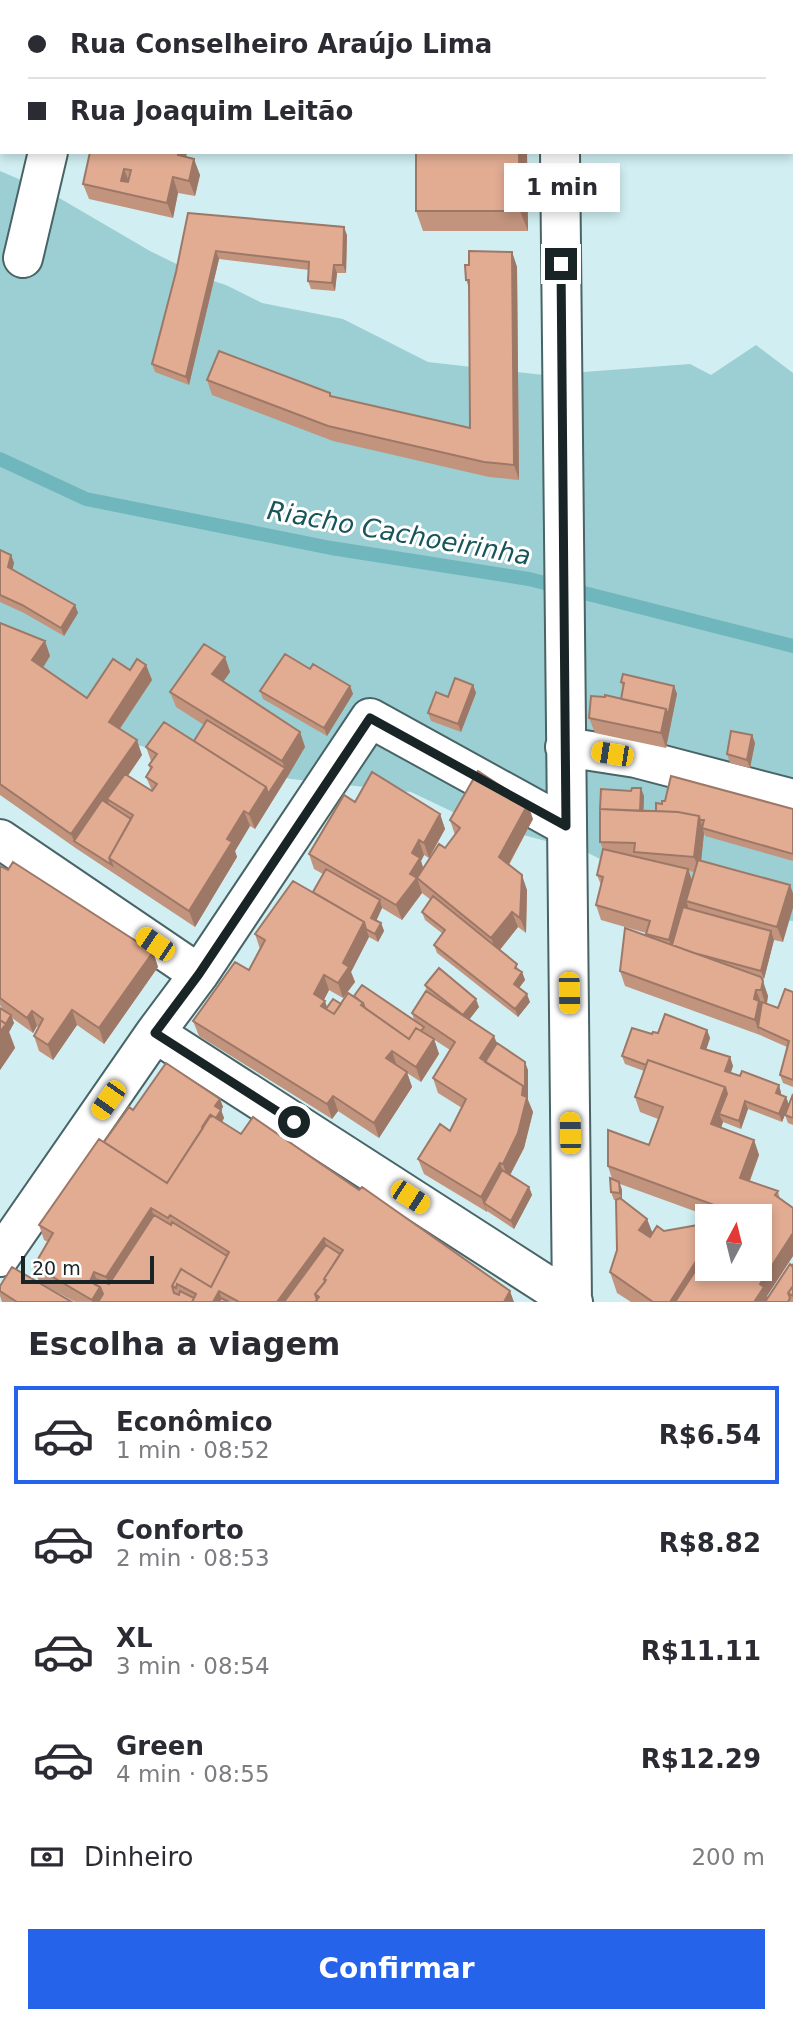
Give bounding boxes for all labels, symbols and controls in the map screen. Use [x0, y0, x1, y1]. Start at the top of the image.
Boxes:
text: Rua Conselheiro Araújo Lima [70, 29, 492, 59]
text: Rua Joaquim Leitão [70, 96, 353, 126]
callout: 1 min [503, 162, 619, 212]
text: 1 min [526, 174, 598, 200]
route end [545, 248, 577, 280]
water label: Riacho Cachoeirinha [265, 495, 533, 571]
car [590, 740, 635, 768]
car [132, 924, 179, 964]
car [559, 972, 580, 1014]
car [88, 1077, 129, 1123]
route start [278, 1106, 310, 1138]
car [560, 1112, 581, 1154]
car [387, 1177, 434, 1217]
north arrow [695, 1204, 772, 1281]
map controls [695, 1204, 772, 1281]
scale bar [21, 1253, 154, 1285]
text: 20 m [32, 1257, 81, 1279]
text: Escolha a viagem [28, 1325, 340, 1363]
icon: car [32, 1404, 95, 1467]
text: Econômico [116, 1407, 273, 1437]
text: R$6.54 [659, 1420, 761, 1450]
text: 1 min · 08:52 [116, 1437, 270, 1463]
icon: car [32, 1512, 95, 1575]
text: Conforto [116, 1515, 244, 1545]
text: R$8.82 [659, 1528, 761, 1558]
text: 2 min · 08:53 [116, 1545, 270, 1571]
icon: car [32, 1620, 95, 1683]
text: XL [116, 1623, 153, 1653]
text: R$11.11 [641, 1636, 761, 1666]
text: 3 min · 08:54 [116, 1653, 270, 1679]
icon: car [32, 1728, 95, 1791]
text: Green [116, 1731, 204, 1761]
text: R$12.29 [641, 1744, 761, 1774]
text: 4 min · 08:55 [116, 1761, 270, 1787]
icon: cash [28, 1838, 66, 1876]
text: Dinheiro [84, 1842, 193, 1872]
text: 200 m [691, 1844, 765, 1870]
button: Confirmar [28, 1929, 765, 2009]

